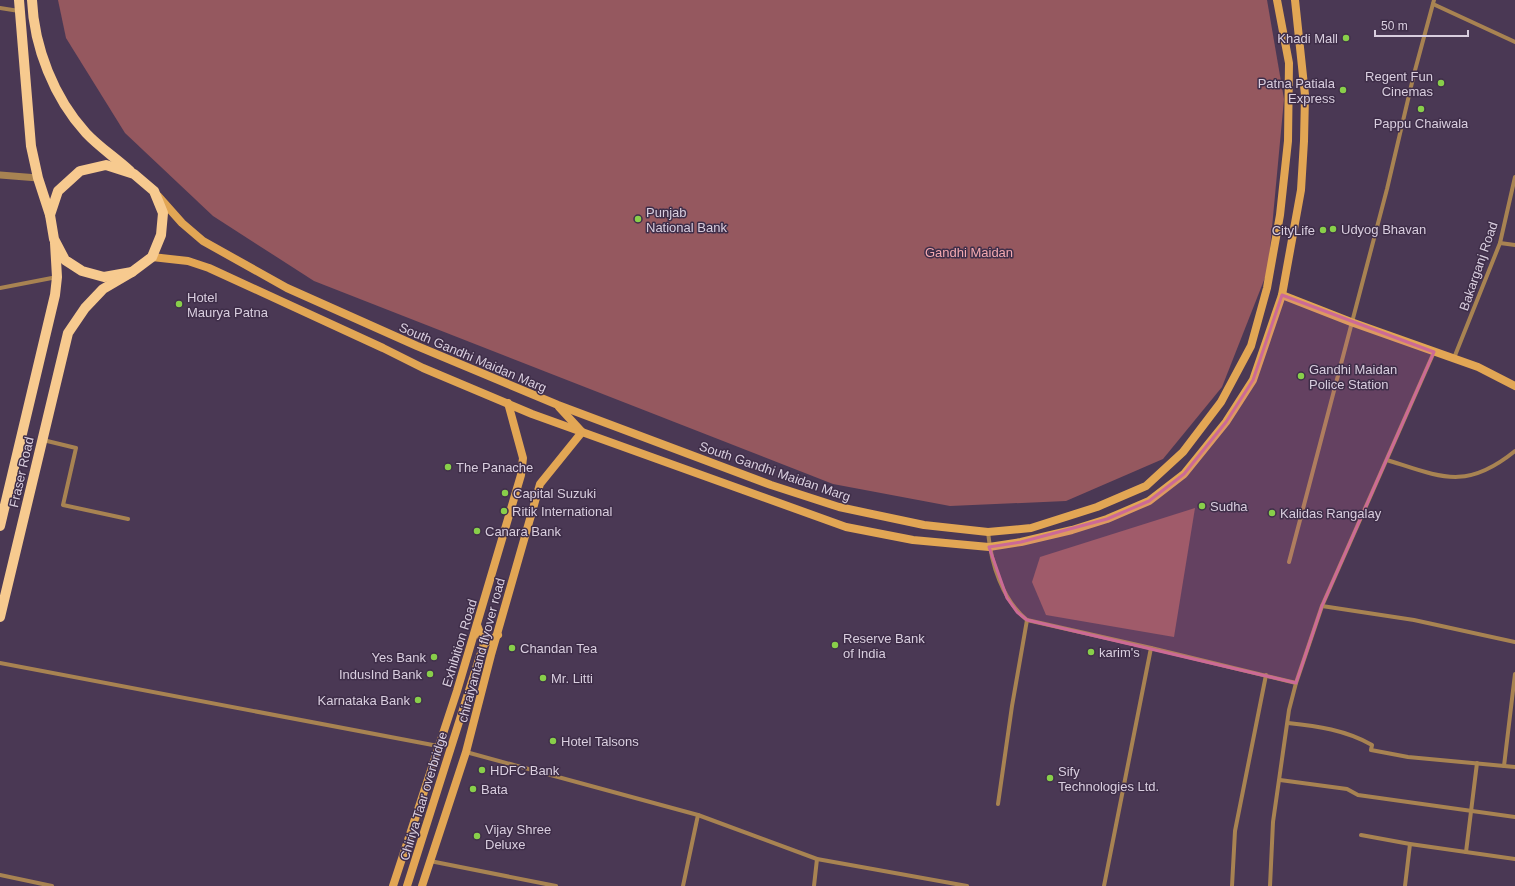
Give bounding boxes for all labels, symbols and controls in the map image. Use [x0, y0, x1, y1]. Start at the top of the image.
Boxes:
scale bar [1375, 12, 1468, 38]
text: 50 m [1381, 19, 1408, 33]
place label: Khadi Mall [1277, 31, 1338, 46]
marker: Khadi Mall [1341, 33, 1351, 43]
place label: Regent Fun Cinemas [1365, 69, 1433, 99]
place label: Patna Patiala Express [1258, 76, 1336, 106]
marker: Regent Fun Cinemas [1436, 78, 1446, 88]
marker: Patna Patiala Express [1338, 85, 1348, 95]
marker: Pappu Chaiwala [1416, 104, 1426, 114]
place label: Pappu Chaiwala [1374, 116, 1469, 131]
place label: Punjab National Bank [646, 205, 727, 235]
marker: Punjab National Bank [633, 214, 643, 224]
street label: Bakarganj Road [1456, 220, 1501, 313]
place label: Udyog Bhavan [1341, 222, 1426, 237]
place label: CityLife [1272, 223, 1315, 238]
marker: Udyog Bhavan [1328, 224, 1338, 234]
marker: CityLife [1318, 225, 1328, 235]
park label: Gandhi Maidan [925, 245, 1013, 260]
place label: Hotel Maurya Patna [187, 290, 269, 320]
marker: Hotel Maurya Patna [174, 299, 184, 309]
street label: South Gandhi Maidan Marg [397, 319, 549, 395]
place label: Gandhi Maidan Police Station [1309, 362, 1397, 392]
marker: Gandhi Maidan Police Station [1296, 371, 1306, 381]
street label: Fraser Road [6, 435, 37, 509]
street label: South Gandhi Maidan Marg [697, 439, 852, 504]
place label: The Panache [456, 460, 533, 475]
marker: The Panache [443, 462, 453, 472]
place label: Capital Suzuki [513, 486, 596, 501]
marker: Capital Suzuki [500, 488, 510, 498]
place label: Sudha [1210, 499, 1248, 514]
marker: Sudha [1197, 501, 1207, 511]
place label: Ritik International [512, 504, 613, 519]
marker: Ritik International [499, 506, 509, 516]
place label: Kalidas Rangalay [1280, 506, 1382, 521]
marker: Kalidas Rangalay [1267, 508, 1277, 518]
place label: Canara Bank [485, 524, 561, 539]
marker: Canara Bank [472, 526, 482, 536]
street label: chiraiyantand flyover road [455, 576, 508, 724]
street label: Exhibition Road [439, 597, 480, 689]
place label: Reserve Bank of India [843, 631, 925, 661]
marker: Reserve Bank of India [830, 640, 840, 650]
place label: Chandan Tea [520, 641, 598, 656]
marker: Chandan Tea [507, 643, 517, 653]
place label: karim's [1099, 645, 1140, 660]
marker: karim's [1086, 647, 1096, 657]
place label: Yes Bank [372, 650, 426, 665]
marker: Yes Bank [429, 652, 439, 662]
place label: IndusInd Bank [339, 667, 422, 682]
marker: IndusInd Bank [425, 669, 435, 679]
place label: Mr. Litti [551, 671, 593, 686]
marker: Mr. Litti [538, 673, 548, 683]
place label: Karnataka Bank [317, 693, 410, 708]
marker: Karnataka Bank [413, 695, 423, 705]
street label: Chiriya Taar overbridge [397, 730, 450, 862]
place label: Hotel Talsons [561, 734, 639, 749]
marker: Hotel Talsons [548, 736, 558, 746]
place label: HDFC Bank [490, 763, 560, 778]
place label: Sify Technologies Ltd. [1058, 764, 1159, 794]
marker: HDFC Bank [477, 765, 487, 775]
marker: Sify Technologies Ltd. [1045, 773, 1055, 783]
place label: Bata [481, 782, 509, 797]
marker: Bata [468, 784, 478, 794]
place label: Vijay Shree Deluxe [485, 822, 551, 852]
marker: Vijay Shree Deluxe [472, 831, 482, 841]

